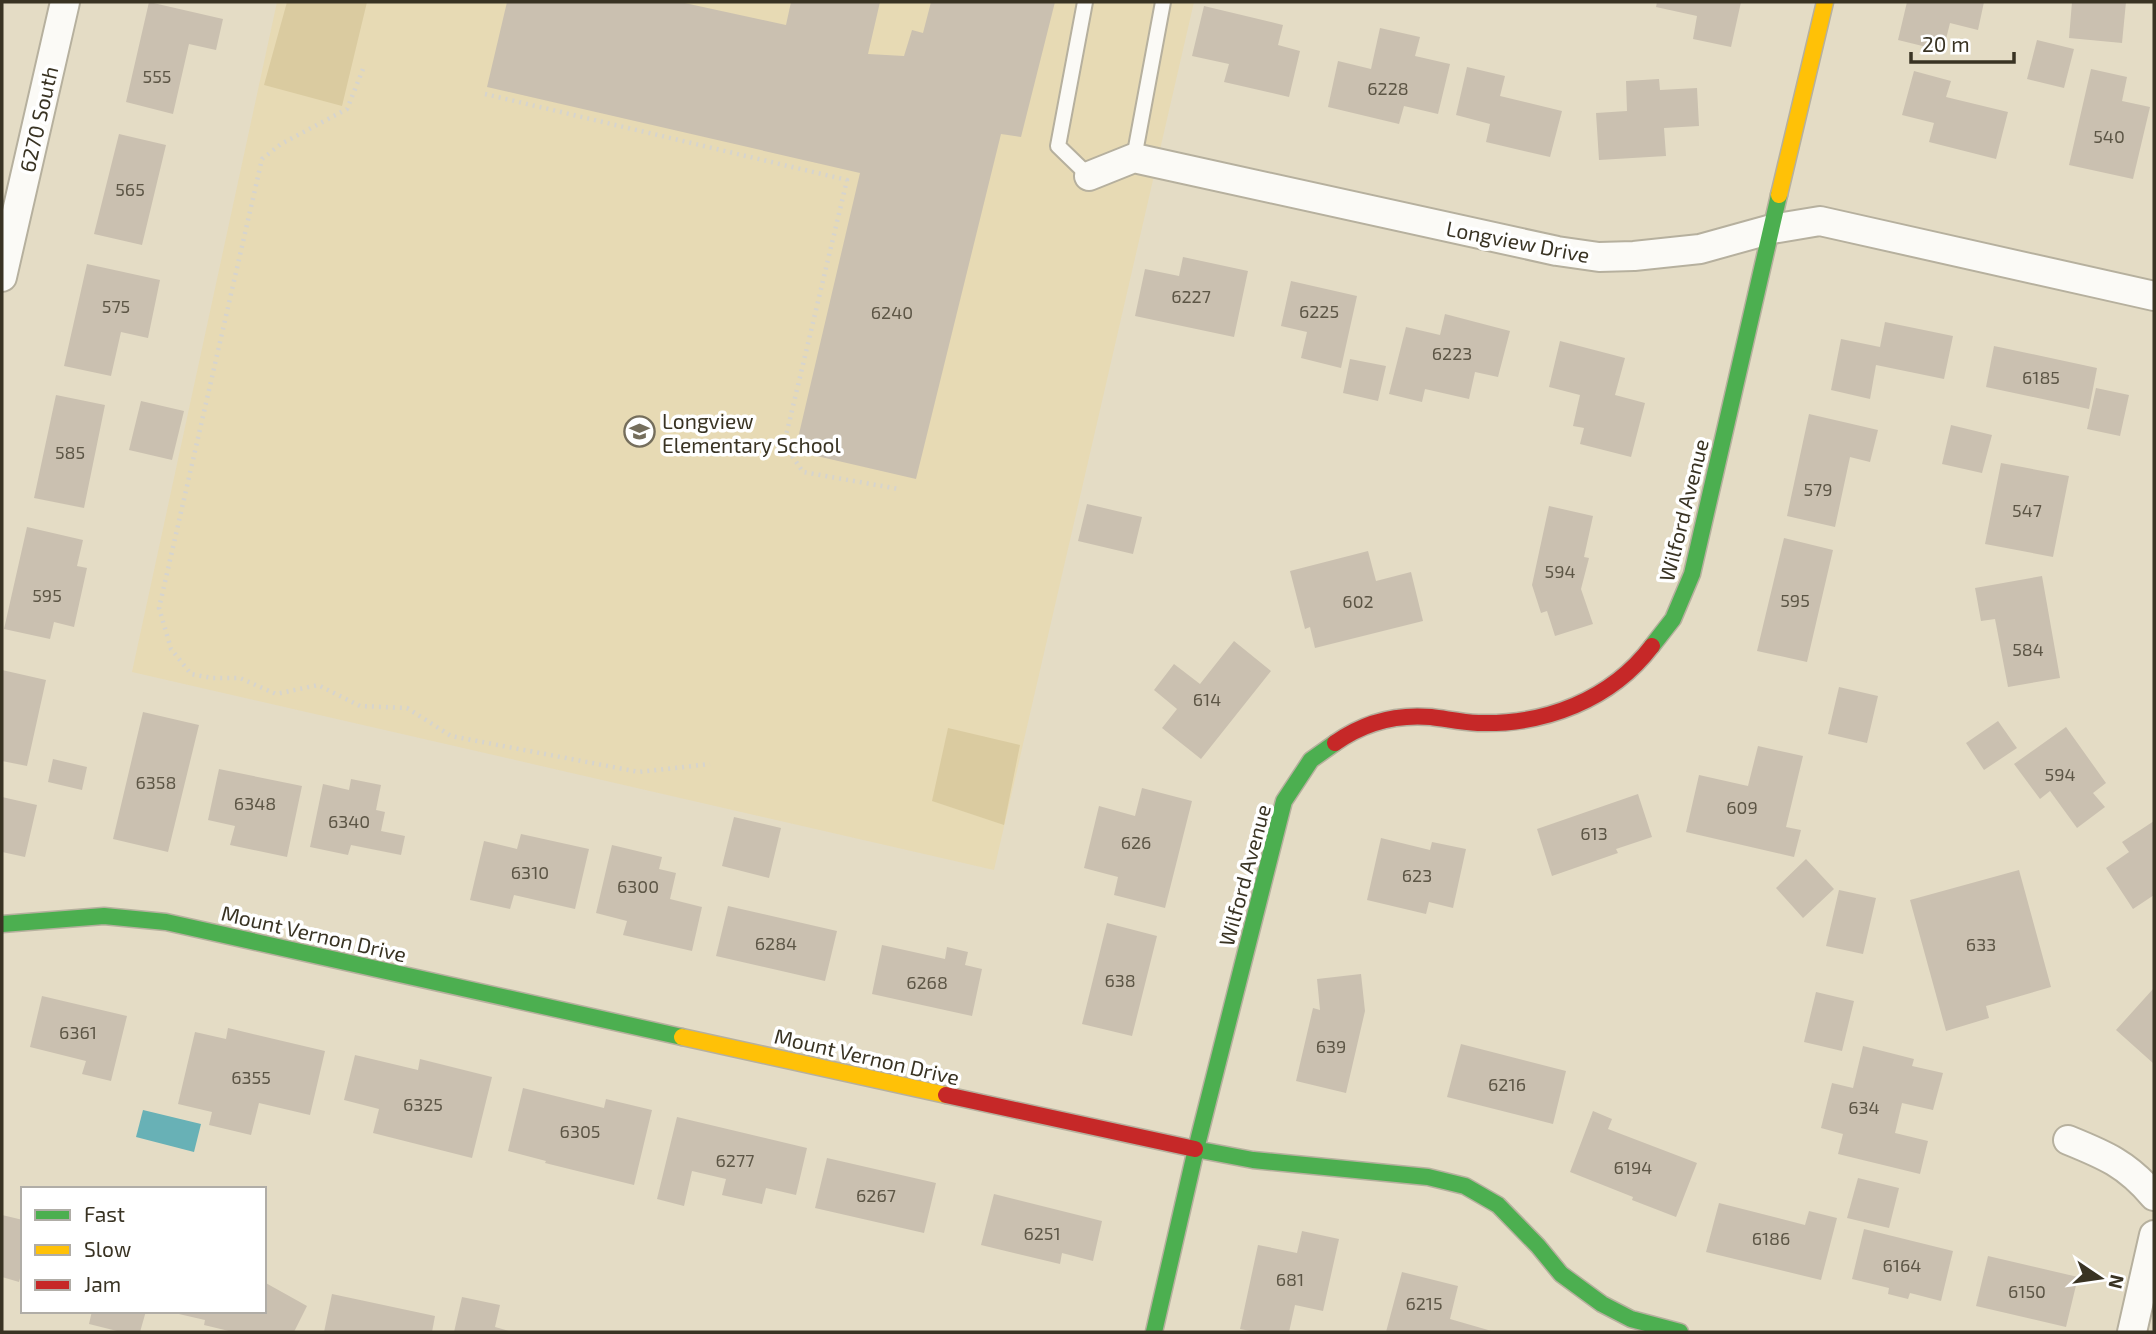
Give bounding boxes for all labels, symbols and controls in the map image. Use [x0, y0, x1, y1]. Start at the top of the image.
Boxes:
scale bar [1911, 21, 2014, 65]
text: 20 m [1922, 31, 1970, 56]
street label: 6270 South [14, 64, 62, 174]
house number: 555 [143, 65, 171, 87]
house number: 6228 [1367, 77, 1409, 99]
house number: 540 [2093, 125, 2125, 147]
house number: 565 [115, 178, 145, 200]
street label: Longview Drive [1444, 215, 1592, 267]
house number: 6227 [1171, 285, 1211, 307]
house number: 575 [102, 295, 130, 317]
house number: 6225 [1299, 300, 1339, 322]
house number: 6240 [871, 301, 913, 323]
house number: 6223 [1432, 342, 1472, 364]
house number: 6185 [2022, 366, 2060, 388]
place label: Longview Elementary School [662, 408, 842, 457]
school or university icon: Longview Elementary School [622, 415, 656, 449]
street label: Wilford Avenue [1653, 436, 1713, 584]
house number: 585 [55, 441, 85, 463]
house number: 579 [1803, 478, 1833, 500]
house number: 547 [2012, 499, 2042, 521]
house number: 594 [1544, 560, 1576, 582]
house number: 595 [32, 584, 62, 606]
house number: 595 [1780, 589, 1810, 611]
house number: 602 [1342, 590, 1374, 612]
house number: 584 [2012, 638, 2044, 660]
house number: 614 [1193, 688, 1221, 710]
house number: 594 [2044, 763, 2076, 785]
house number: 6358 [136, 771, 176, 793]
house number: 6348 [234, 792, 276, 814]
house number: 609 [1726, 796, 1758, 818]
street label: Wilford Avenue [1213, 801, 1275, 949]
house number: 6340 [328, 810, 370, 832]
house number: 613 [1580, 822, 1608, 844]
house number: 626 [1121, 831, 1151, 853]
house number: 6310 [511, 861, 549, 883]
house number: 623 [1402, 864, 1432, 886]
house number: 6300 [617, 875, 659, 897]
street label: Mount Vernon Drive [219, 900, 409, 966]
house number: 6284 [755, 932, 797, 954]
house number: 633 [1966, 933, 1996, 955]
house number: 638 [1104, 969, 1136, 991]
house number: 6268 [906, 971, 948, 993]
house number: 6361 [59, 1021, 97, 1043]
street label: Mount Vernon Drive [772, 1023, 962, 1089]
house number: 639 [1316, 1035, 1346, 1057]
house number: 6355 [231, 1066, 271, 1088]
house number: 6216 [1488, 1073, 1526, 1095]
house number: 6325 [403, 1093, 443, 1115]
house number: 634 [1848, 1096, 1880, 1118]
house number: 6305 [560, 1120, 600, 1142]
house number: 6277 [716, 1149, 754, 1171]
house number: 6194 [1614, 1156, 1652, 1178]
house number: 6267 [856, 1184, 896, 1206]
legend [21, 1187, 266, 1313]
text: Fast [84, 1201, 125, 1226]
house number: 6251 [1023, 1222, 1061, 1244]
house number: 6186 [1752, 1227, 1790, 1249]
text: Slow [84, 1236, 131, 1261]
north arrow [2065, 1243, 2135, 1313]
house number: 6164 [1883, 1254, 1921, 1276]
house number: 681 [1276, 1268, 1304, 1290]
text: Jam [84, 1271, 121, 1296]
text: N [2104, 1273, 2130, 1291]
house number: 6150 [2008, 1280, 2046, 1302]
house number: 6215 [1405, 1292, 1443, 1314]

